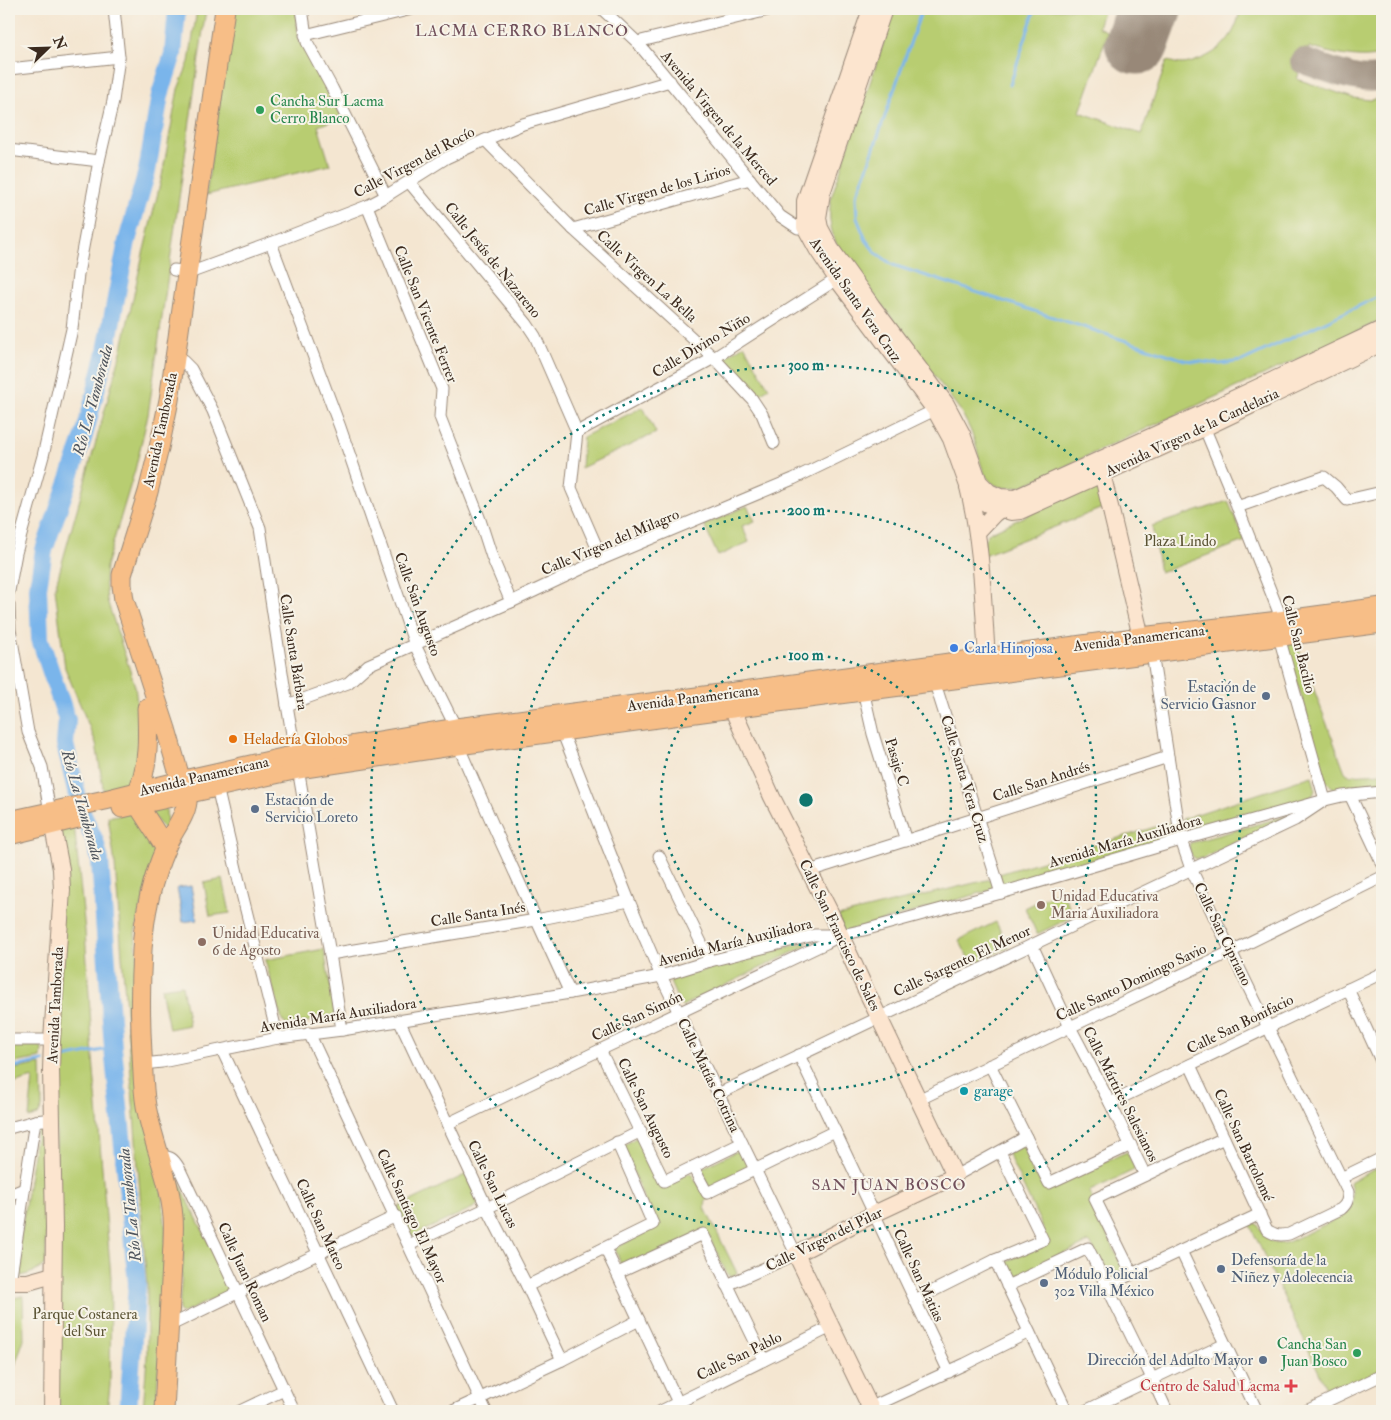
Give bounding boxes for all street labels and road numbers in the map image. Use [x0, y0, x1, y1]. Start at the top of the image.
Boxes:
street label: Avenida Virgen de la Merced [656, 46, 781, 190]
street label: Calle Virgen del Rocío [350, 122, 478, 202]
street label: Calle Virgen de los Lirios [582, 160, 733, 221]
street label: Calle Jesús de Nazareno [439, 199, 545, 323]
street label: Calle Virgen La Bella [592, 226, 702, 327]
street label: Avenida Santa Vera Cruz [805, 233, 906, 367]
street label: Calle San Vicente Ferrer [389, 243, 462, 386]
street label: Calle Divino Niño [649, 309, 754, 382]
street label: Avenida Tamborada [139, 370, 182, 490]
street label: Avenida Virgen de la Candelaria [1102, 384, 1283, 481]
street label: Calle Virgen del Milagro [538, 505, 682, 580]
street label: Calle San Augusto [390, 550, 445, 659]
street label: Calle Santa Bárbara [275, 593, 312, 712]
street label: Calle San Bacilio [1277, 593, 1320, 695]
street label: Avenida Panamericana [1071, 621, 1207, 656]
street label: Avenida Panamericana [625, 681, 761, 716]
street label: Calle Santa Vera Cruz [936, 713, 993, 845]
street label: Pasaje C [880, 736, 913, 789]
street label: Avenida Panamericana [137, 752, 271, 801]
street label: Calle San Andrés [990, 757, 1092, 806]
street label: Avenida María Auxiliadora [1046, 810, 1204, 873]
street label: Calle San Francisco de Sales [795, 856, 884, 1014]
street label: Calle San Cipriano [1188, 879, 1256, 989]
street label: Calle Santa Inés [429, 898, 527, 931]
street label: Avenida María Auxiliadora [655, 914, 815, 971]
street label: Calle Sargento El Menor [890, 921, 1034, 1002]
street label: Calle Santo Domingo Savio [1053, 939, 1210, 1026]
street label: Avenida Tamborada [43, 945, 68, 1065]
street label: Calle San Simón [589, 987, 686, 1046]
street label: Calle San Bonifacio [1184, 990, 1297, 1059]
street label: Avenida María Auxiliadora [258, 994, 418, 1037]
street label: Calle Matías Cotrina [673, 1015, 745, 1136]
street label: Calle Mártires Salesianos [1078, 1023, 1163, 1165]
street label: Calle San Augusto [613, 1055, 678, 1161]
street label: Calle San Bartolomé [1209, 1086, 1278, 1205]
street label: Calle San Lucas [463, 1137, 522, 1231]
street label: Calle Santiago El Mayor [372, 1146, 451, 1287]
street label: Calle San Mateo [291, 1176, 350, 1273]
street label: Calle Virgen del Pilar [763, 1203, 886, 1276]
street label: Calle Juan Roman [212, 1219, 276, 1326]
street label: Calle San Matias [889, 1226, 948, 1325]
street label: Calle San Pablo [694, 1328, 785, 1385]

